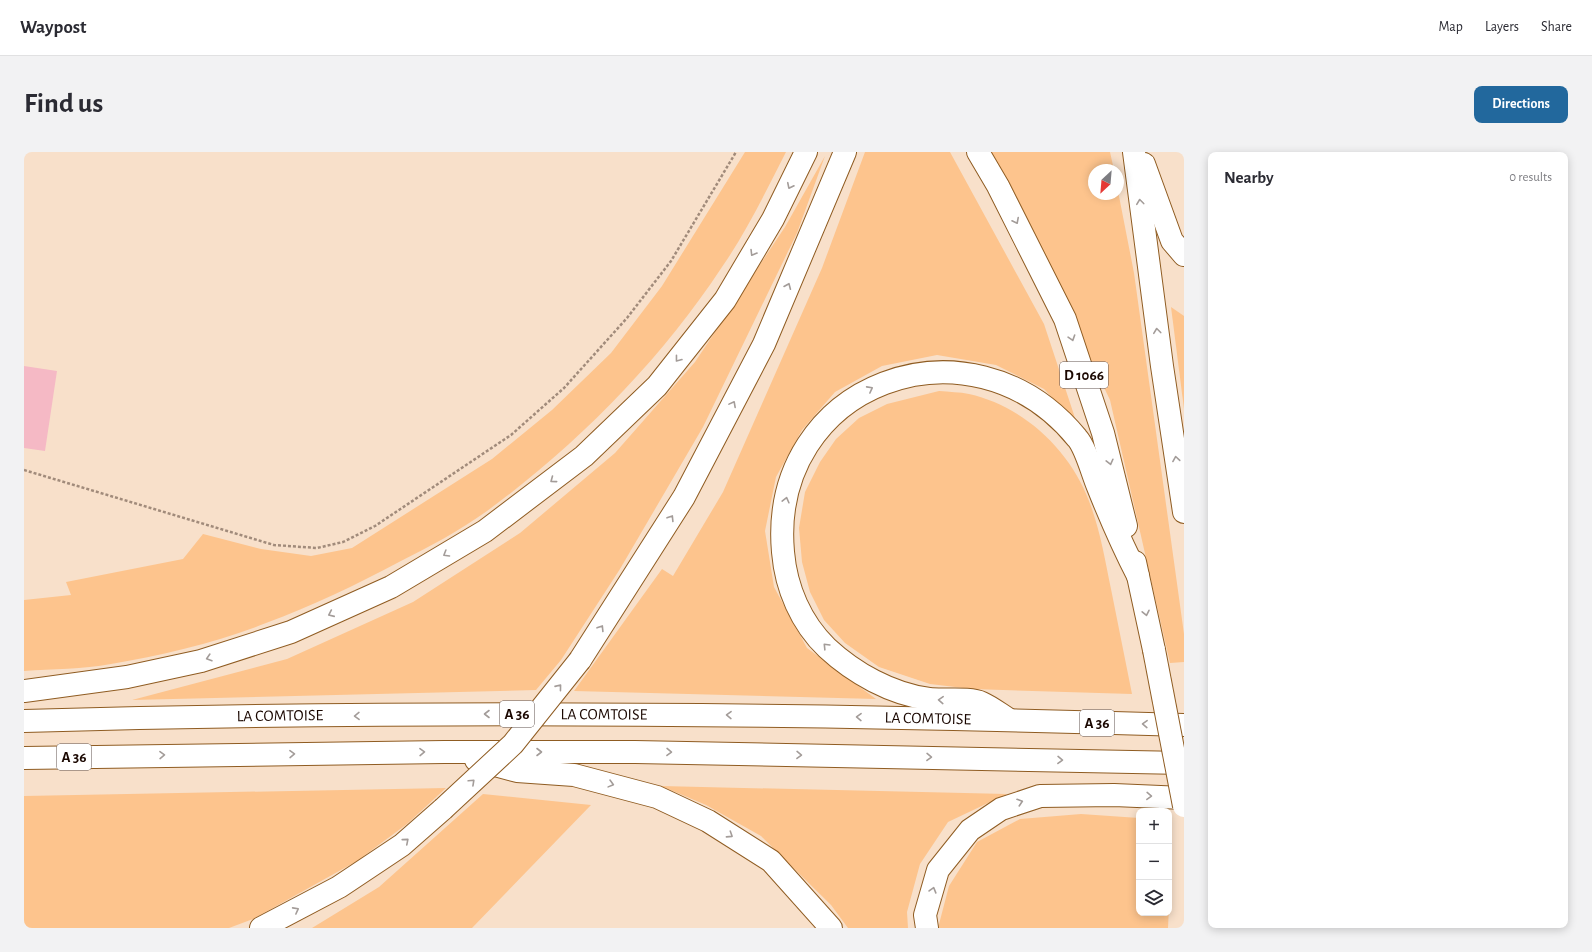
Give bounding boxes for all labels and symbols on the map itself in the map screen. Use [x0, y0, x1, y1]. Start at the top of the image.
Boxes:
north arrow [1088, 164, 1124, 200]
one-way arrow [787, 181, 794, 189]
one-way arrow [1136, 199, 1145, 205]
one-way arrow [1011, 217, 1019, 224]
one-way arrow [751, 249, 758, 256]
one-way arrow [784, 283, 792, 290]
one-way arrow [1153, 328, 1162, 334]
one-way arrow [1067, 334, 1076, 341]
one-way arrow [676, 354, 683, 361]
road number: D 1066 [1060, 362, 1108, 388]
one-way arrow [866, 387, 873, 394]
one-way arrow [728, 400, 736, 408]
one-way arrow [1172, 456, 1181, 462]
one-way arrow [1106, 459, 1114, 465]
one-way arrow [550, 475, 557, 482]
one-way arrow [781, 497, 789, 503]
one-way arrow [666, 515, 674, 522]
one-way arrow [443, 550, 450, 557]
one-way arrow [328, 609, 336, 617]
one-way arrow [1142, 610, 1150, 616]
one-way arrow [597, 625, 604, 632]
one-way arrow [823, 643, 831, 651]
one-way arrow [206, 653, 213, 662]
one-way arrow [555, 684, 562, 691]
one-way arrow [938, 695, 944, 704]
road number: A 36 [500, 701, 534, 727]
street label: LA COMTOISE [561, 706, 648, 723]
street label: LA COMTOISE [237, 707, 324, 724]
one-way arrow [484, 710, 490, 718]
street label: LA COMTOISE [884, 710, 972, 727]
road number: A 36 [1080, 710, 1114, 736]
one-way arrow [726, 711, 732, 719]
one-way arrow [354, 712, 360, 720]
one-way arrow [856, 713, 862, 721]
one-way arrow [1142, 720, 1148, 728]
road number: A 36 [57, 744, 91, 770]
one-way arrow [419, 748, 425, 756]
one-way arrow [536, 748, 542, 756]
one-way arrow [666, 748, 672, 756]
one-way arrow [289, 749, 295, 758]
one-way arrow [159, 751, 165, 759]
one-way arrow [796, 751, 802, 759]
one-way arrow [926, 753, 932, 761]
one-way arrow [1057, 756, 1063, 764]
one-way arrow [467, 780, 474, 787]
one-way arrow [608, 780, 615, 788]
one-way arrow [1146, 792, 1152, 801]
one-way arrow [1017, 799, 1024, 807]
one-way arrow [726, 830, 733, 838]
one-way arrow [401, 839, 409, 846]
one-way arrow [928, 887, 936, 893]
one-way arrow [292, 907, 299, 915]

